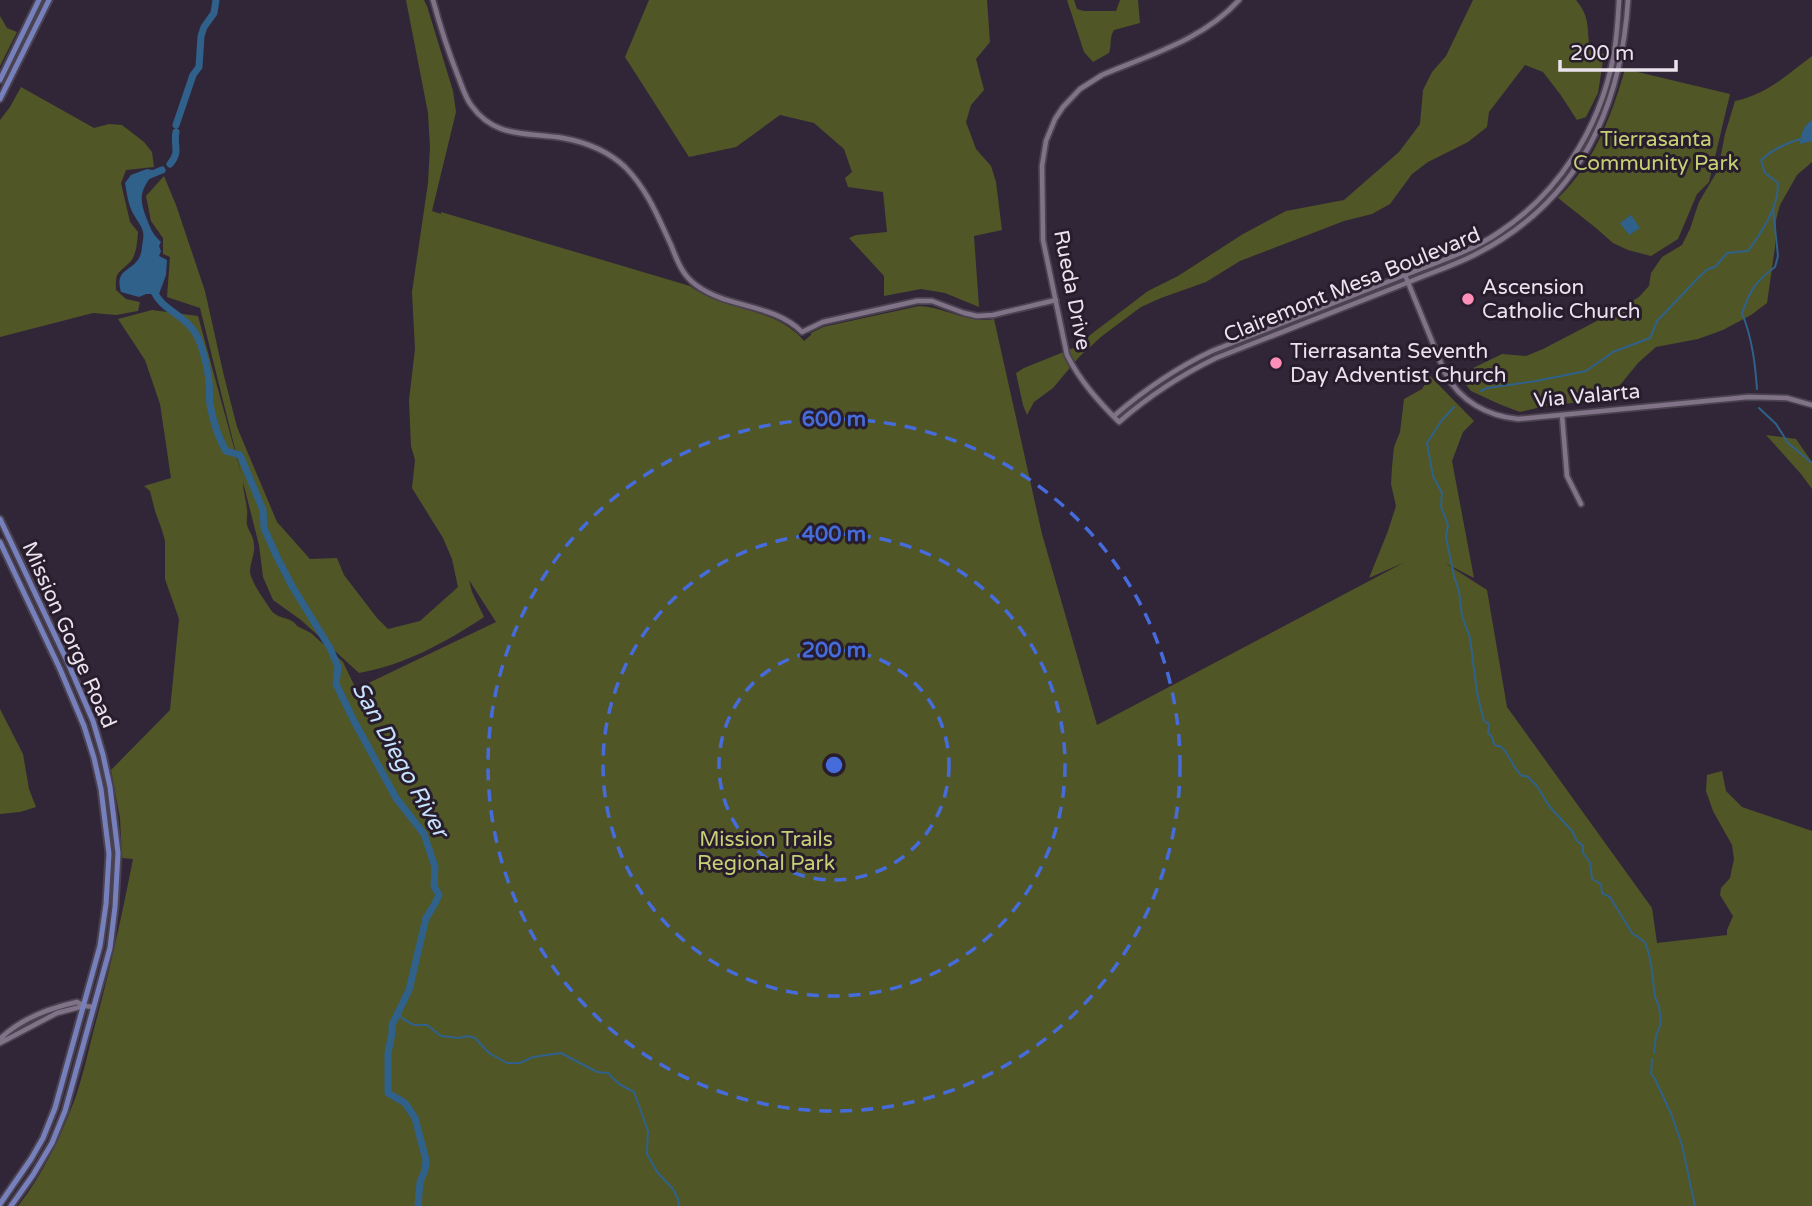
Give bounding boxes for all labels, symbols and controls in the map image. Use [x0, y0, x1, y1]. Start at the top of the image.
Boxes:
scale bar [1560, 28, 1675, 72]
text: 200 m [1570, 41, 1634, 66]
park label: Tierrasanta Community Park [1573, 127, 1739, 176]
street label: Clairemont Mesa Boulevard [1220, 222, 1484, 348]
street label: Rueda Drive [1048, 228, 1096, 352]
place label: Ascension Catholic Church [1482, 275, 1641, 324]
marker: Ascension Catholic Church [1460, 291, 1476, 307]
place label: Tierrasanta Seventh Day Adventist Church [1290, 339, 1507, 388]
marker: Tierrasanta Seventh Day Adventist Church [1268, 355, 1284, 371]
street label: Via Valarta [1533, 379, 1641, 413]
text: 600 m [802, 407, 866, 432]
text: 400 m [802, 522, 866, 547]
street label: Mission Gorge Road [17, 538, 121, 732]
text: 200 m [802, 638, 866, 663]
water label: San Diego River [346, 677, 456, 845]
centre of rings [822, 753, 846, 777]
park label: Mission Trails Regional Park [697, 827, 835, 876]

